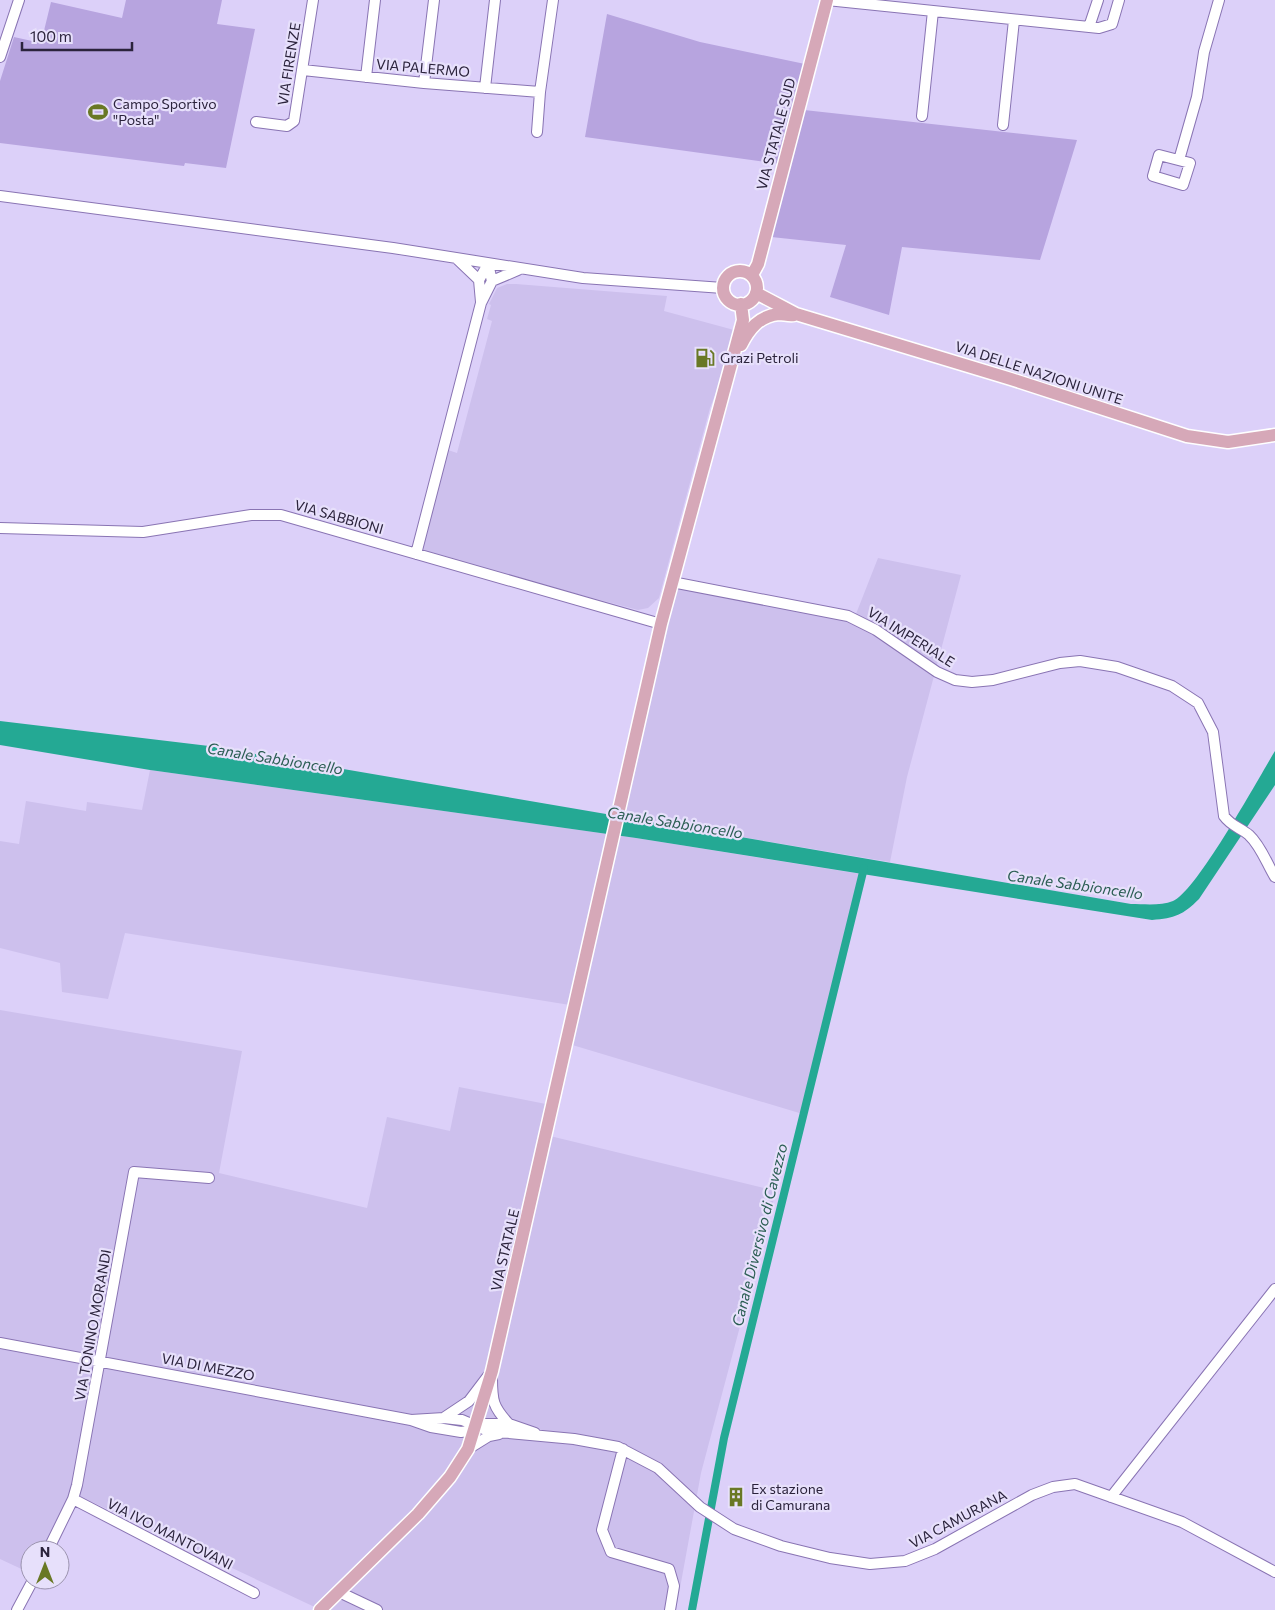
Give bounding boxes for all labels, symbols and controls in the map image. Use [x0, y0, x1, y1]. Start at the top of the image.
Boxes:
scale bar [22, 20, 132, 52]
street label: VIA FIRENZE [274, 21, 303, 107]
text: 100 m [30, 27, 72, 45]
street label: VIA PALERMO [376, 55, 471, 80]
street label: VIA STATALE SUD [752, 76, 799, 192]
place label: Campo Sportivo "Posta" [113, 95, 217, 128]
sports icon: Campo Sportivo "Posta" [87, 101, 109, 123]
street label: VIA DELLE NAZIONI UNITE [953, 337, 1125, 408]
fuel station icon: Grazi Petroli [694, 347, 716, 369]
place label: Grazi Petroli [720, 349, 799, 366]
street label: VIA SABBIONI [293, 496, 386, 537]
street label: VIA IMPERIALE [865, 603, 958, 670]
water label: Canale Sabbioncello [206, 738, 344, 778]
water label: Canale Sabbioncello [606, 802, 744, 842]
water label: Canale Sabbioncello [1006, 866, 1144, 902]
water label: Canale Diversivo di Cavezzo [728, 1141, 790, 1328]
street label: VIA STATALE [487, 1207, 522, 1293]
street label: VIA TONINO MORANDI [71, 1248, 114, 1402]
street label: VIA DI MEZZO [160, 1349, 256, 1384]
place label: Ex stazione di Camurana [751, 1480, 830, 1513]
building icon: Ex stazione di Camurana [725, 1486, 747, 1508]
street label: VIA CAMURANA [906, 1486, 1010, 1551]
street label: VIA IVO MANTOVANI [104, 1494, 236, 1573]
north arrow [20, 1540, 70, 1590]
text: N [40, 1543, 50, 1560]

